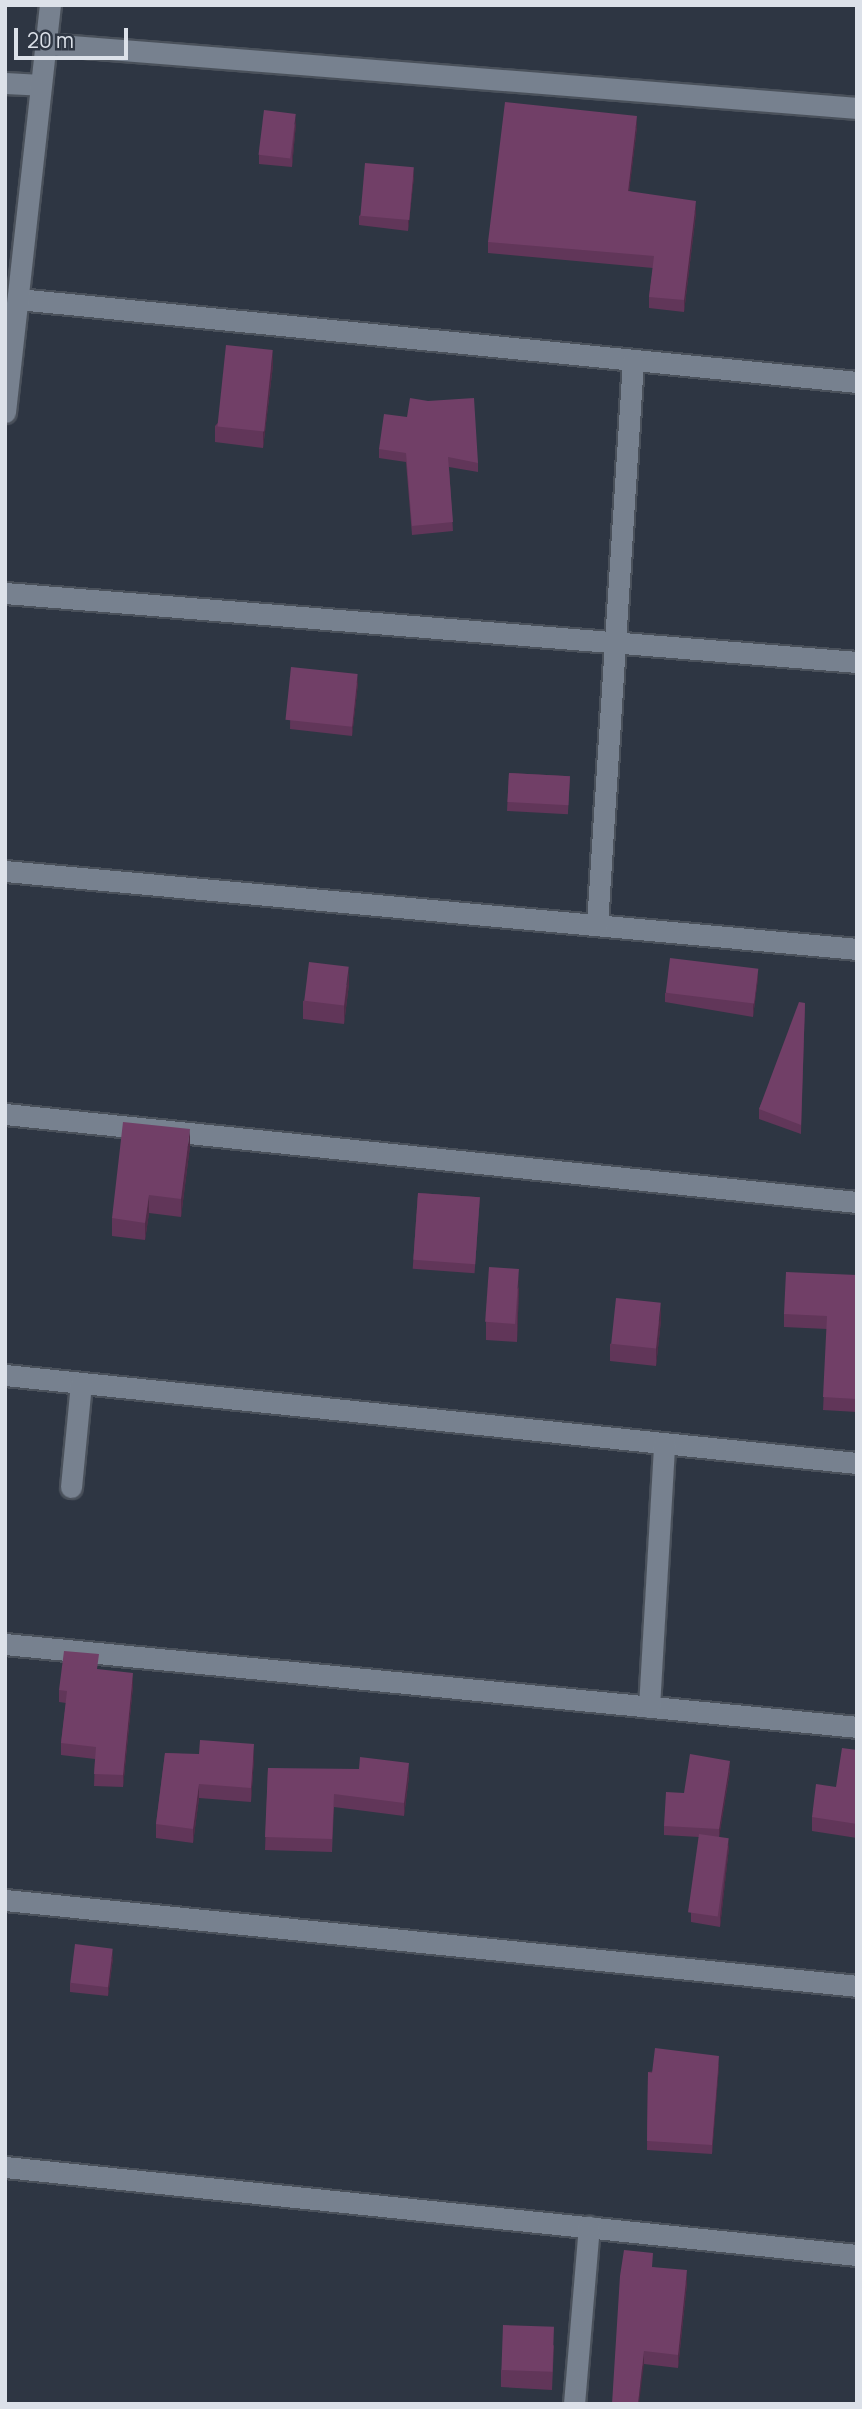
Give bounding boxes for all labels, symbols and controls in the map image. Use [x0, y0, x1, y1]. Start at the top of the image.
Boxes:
scale bar [18, 14, 131, 58]
text: 20 m [27, 26, 74, 54]

